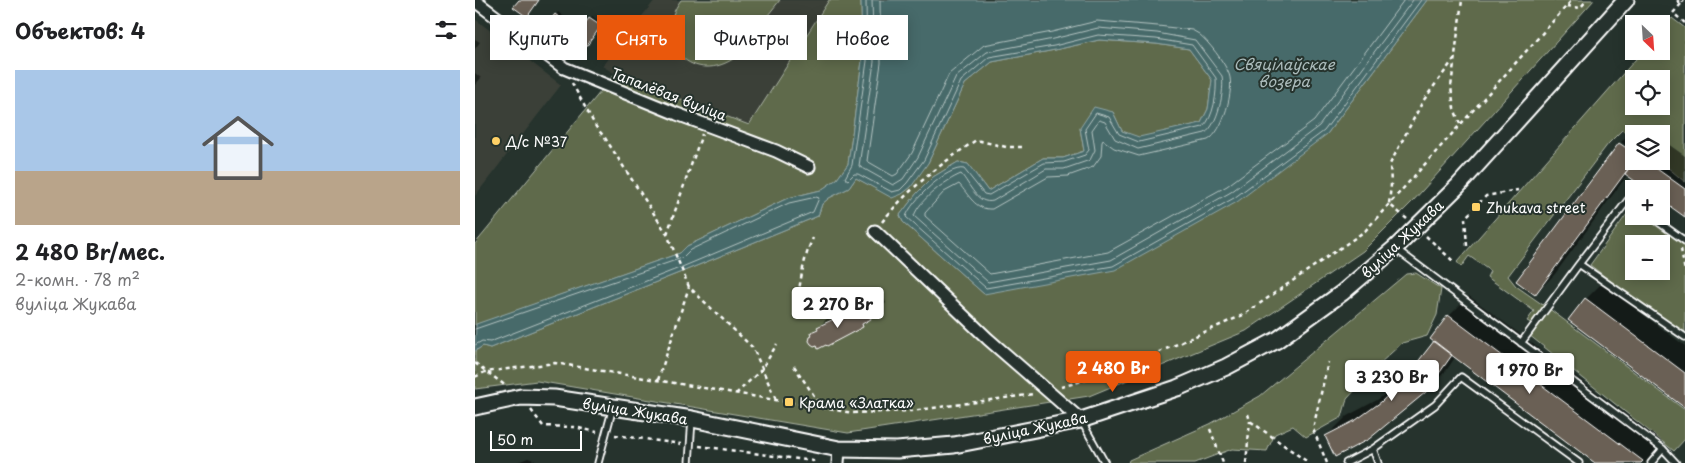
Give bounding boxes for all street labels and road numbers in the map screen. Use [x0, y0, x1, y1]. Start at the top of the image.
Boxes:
street label: Тапалёвая вуліца [608, 62, 730, 126]
street label: вуліца Жукава [1356, 195, 1448, 283]
street label: вуліца Жукава [581, 392, 689, 430]
street label: вуліца Жукава [981, 407, 1089, 449]

